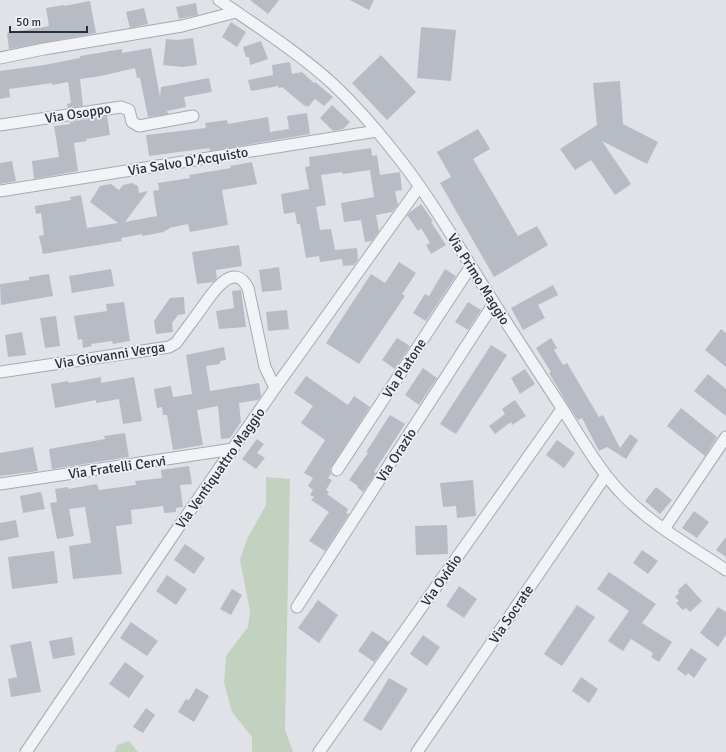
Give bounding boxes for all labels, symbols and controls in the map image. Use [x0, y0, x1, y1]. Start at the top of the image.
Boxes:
scale bar [10, 8, 87, 34]
text: 50 m [16, 15, 41, 30]
street label: Via Osoppo [44, 100, 112, 127]
street label: Via Salvo D'Acquisto [127, 144, 249, 179]
street label: Via Primo Maggio [444, 230, 514, 328]
street label: Via Platone [379, 335, 430, 401]
street label: Via Giovanni Verga [54, 338, 166, 373]
street label: Via Ventiquattro Maggio [172, 404, 269, 532]
street label: Via Orazio [373, 425, 420, 485]
street label: Via Fratelli Cervi [67, 452, 167, 483]
street label: Via Ovidio [417, 551, 465, 610]
street label: Via Socrate [486, 582, 537, 647]

